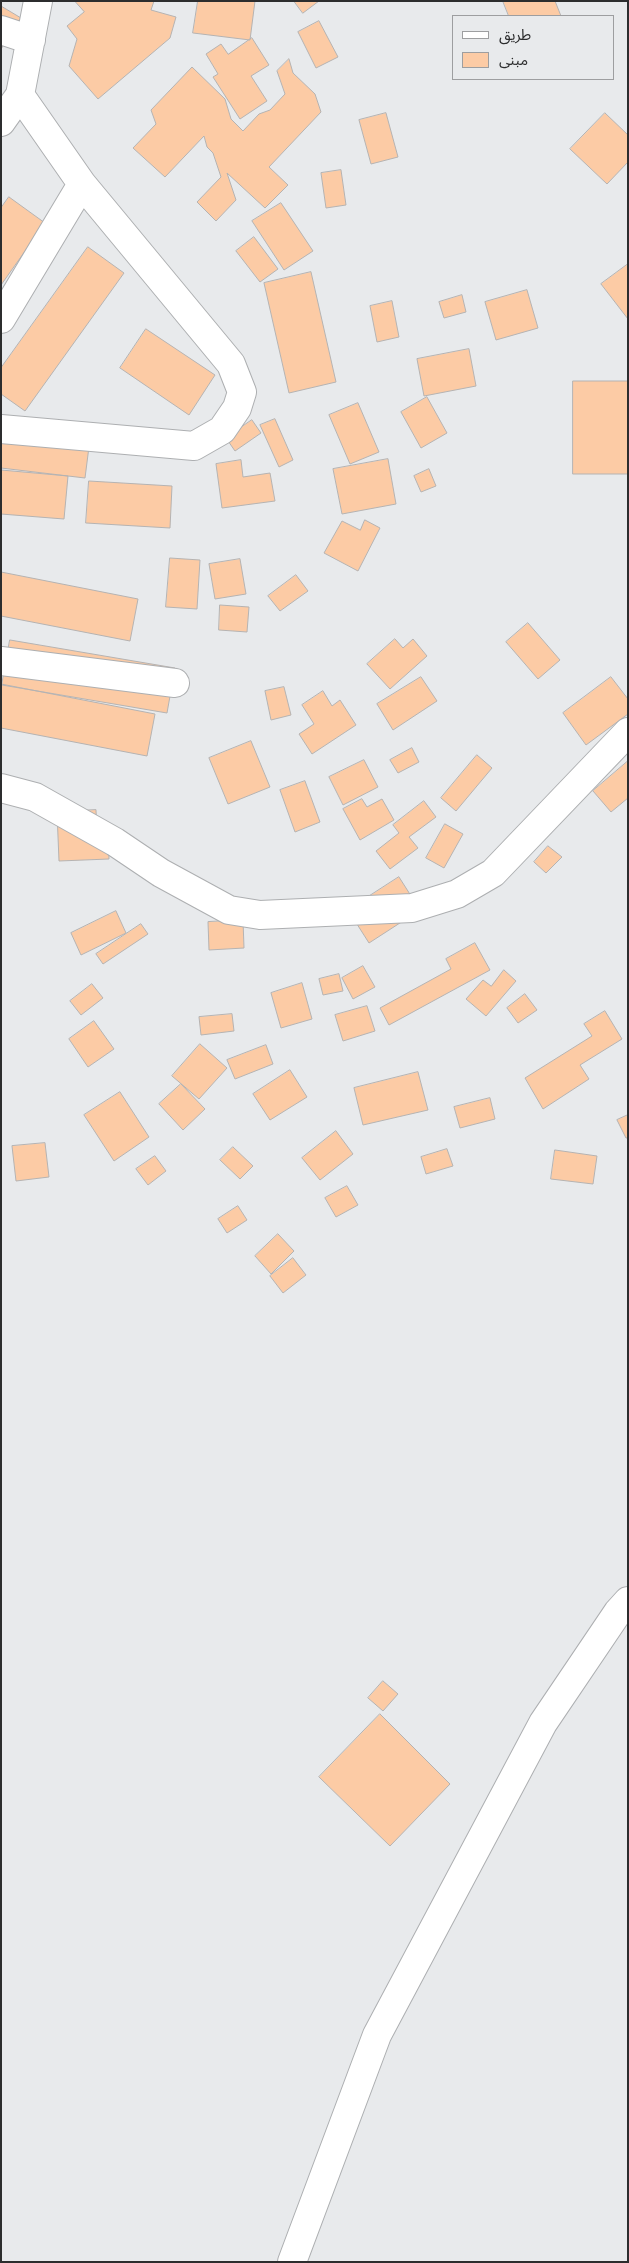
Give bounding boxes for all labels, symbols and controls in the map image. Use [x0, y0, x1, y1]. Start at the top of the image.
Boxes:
legend [452, 15, 614, 80]
text: طريق [499, 24, 531, 45]
text: مبنى [499, 49, 528, 70]

